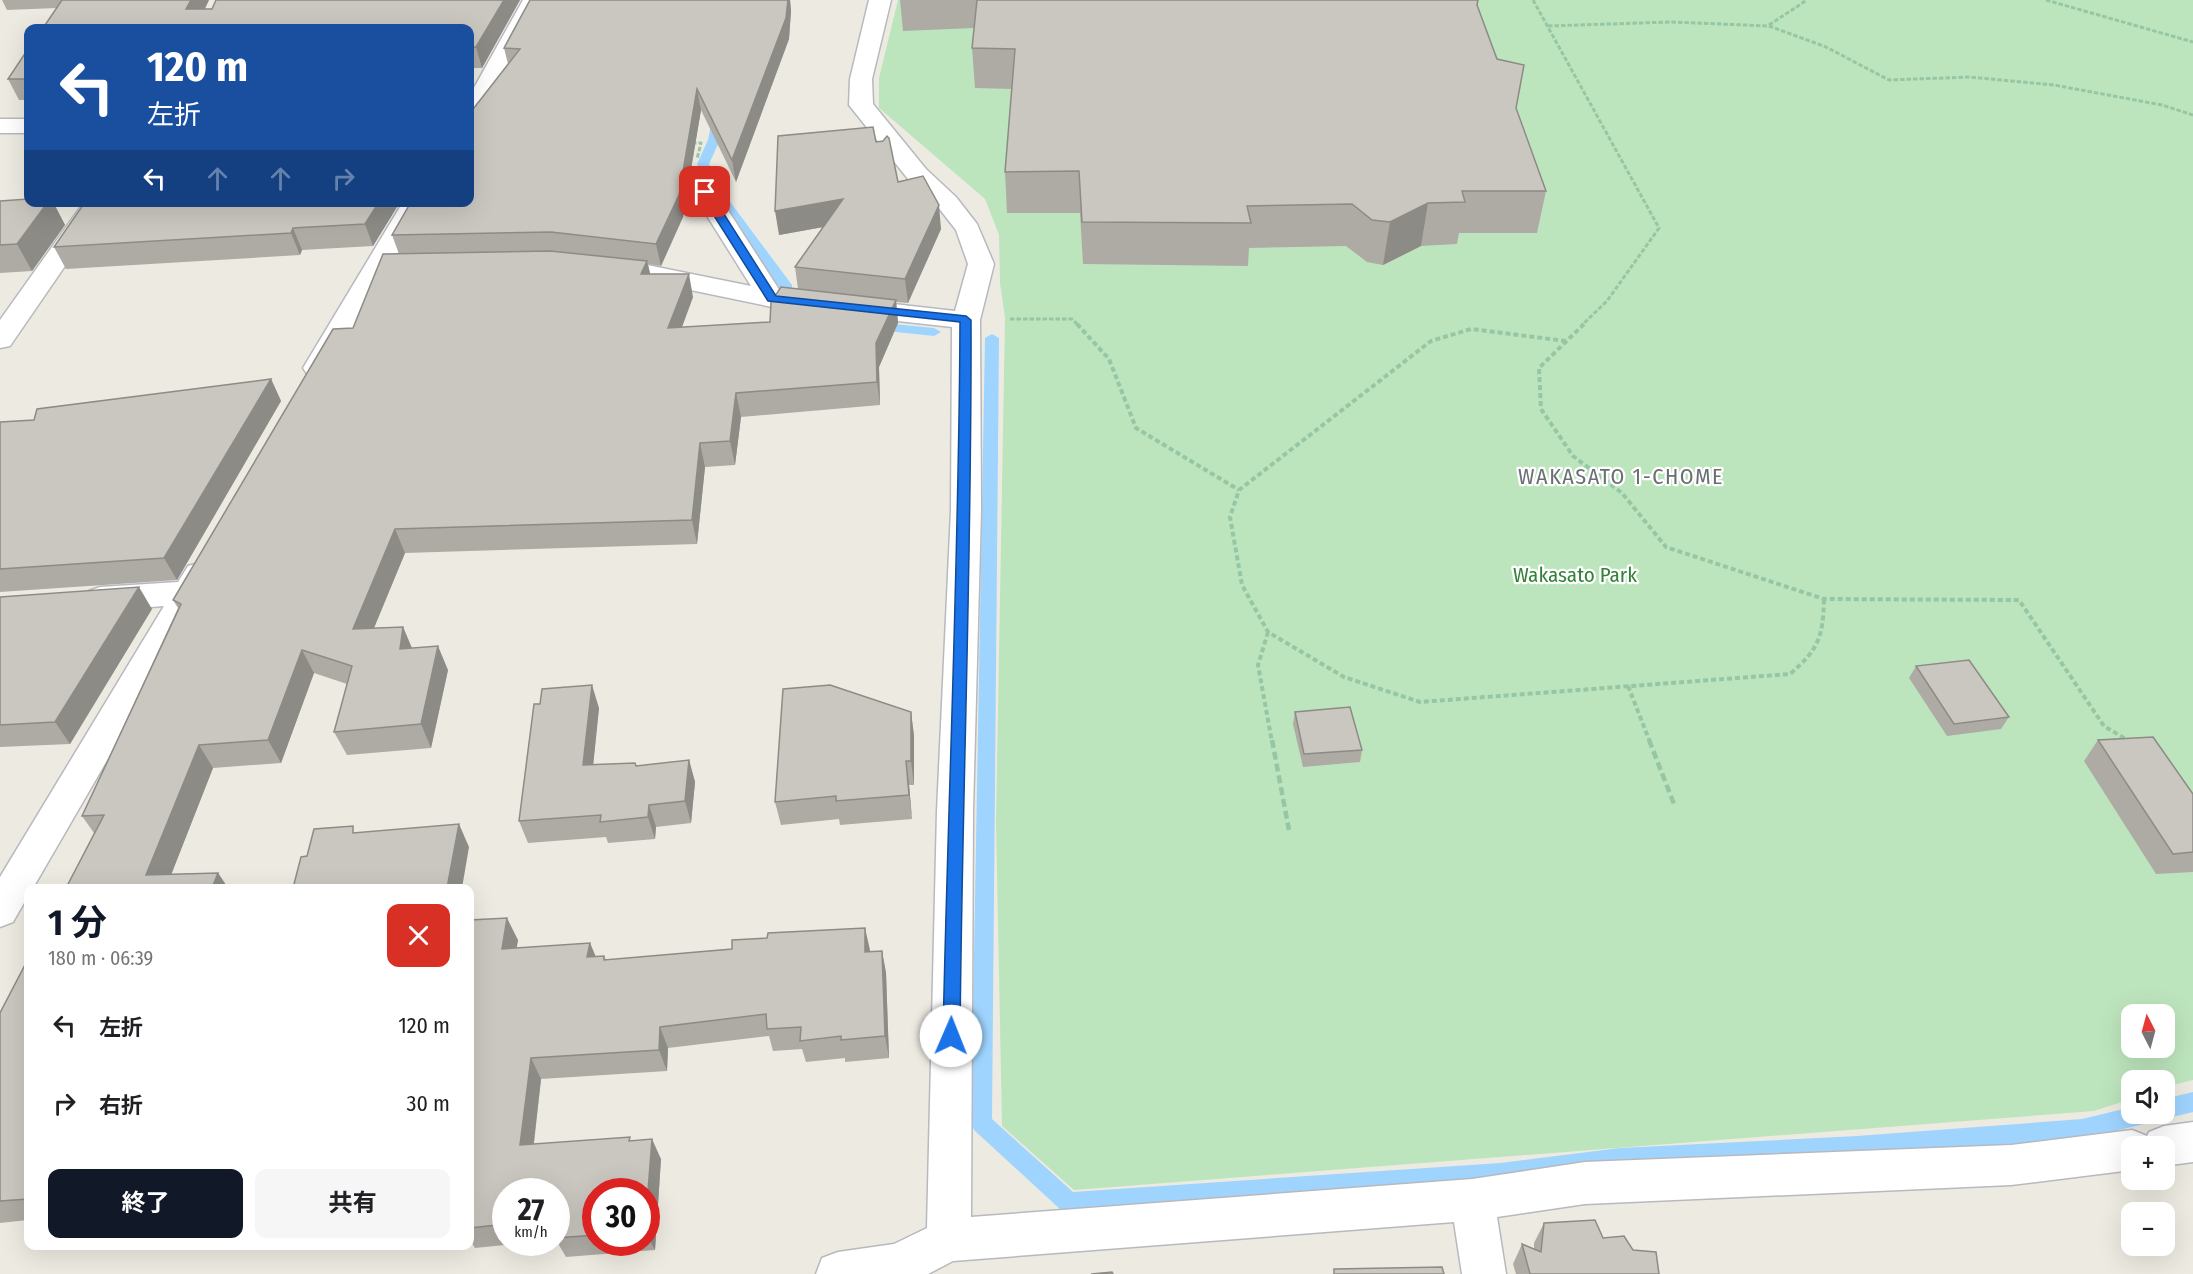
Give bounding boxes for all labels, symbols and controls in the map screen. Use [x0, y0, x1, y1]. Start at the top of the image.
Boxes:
text: 120 m [147, 42, 248, 92]
icon: left [48, 48, 126, 126]
text: 左折 [147, 99, 201, 131]
icon: left [138, 162, 171, 195]
icon: ahead [201, 162, 234, 195]
icon: ahead [264, 162, 297, 195]
icon: right [327, 162, 360, 195]
pin [679, 166, 730, 217]
icon: arrive [688, 175, 721, 208]
district label: WAKASATO 1-CHOME [1518, 463, 1724, 490]
park label: Wakasato Park [1513, 562, 1637, 588]
text: 1 分 [48, 901, 107, 945]
button: close [387, 904, 450, 967]
text: 180 m · 06:39 [48, 946, 153, 970]
position arrow [919, 1004, 983, 1068]
north arrow [2121, 1004, 2175, 1058]
map controls [2121, 1004, 2175, 1256]
icon: left [48, 1009, 81, 1042]
text: 120 m [398, 1012, 450, 1039]
text: 左折 [99, 1014, 143, 1041]
button: sound [2121, 1070, 2175, 1124]
icon: right [48, 1087, 81, 1120]
text: 30 m [407, 1090, 450, 1117]
text: 右折 [99, 1092, 143, 1119]
button: + [2121, 1136, 2175, 1190]
button: 終了 [48, 1169, 243, 1238]
button: 共有 [255, 1169, 450, 1238]
speed limit sign: 30 [582, 1178, 660, 1256]
text: 27 [518, 1192, 544, 1228]
button: − [2121, 1202, 2175, 1256]
text: km/h [514, 1223, 548, 1241]

